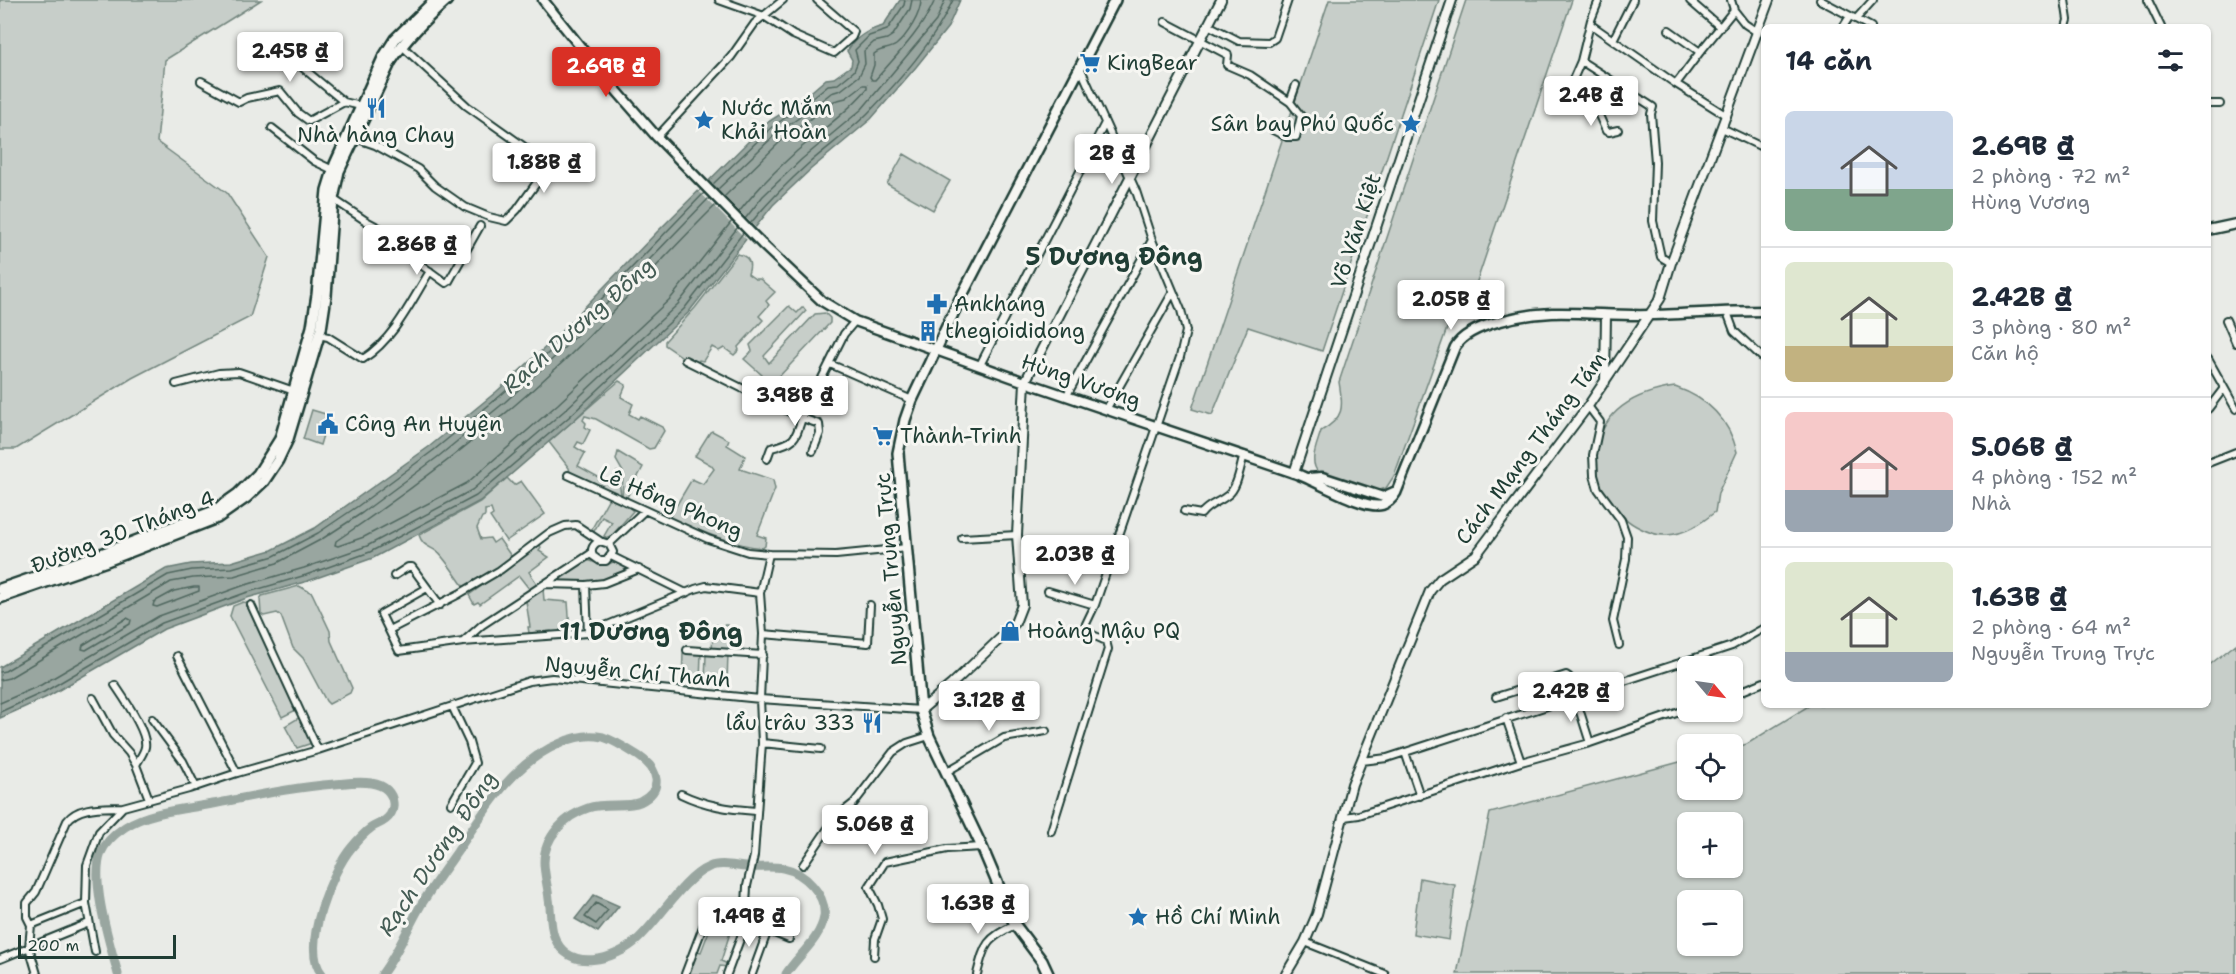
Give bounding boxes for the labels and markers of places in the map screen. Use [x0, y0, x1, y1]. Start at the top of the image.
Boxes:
pin: 2.45B ₫ [235, 32, 345, 83]
pin: 2.69B ₫ [551, 47, 661, 98]
place label: KingBear [1107, 49, 1198, 77]
supermarket icon: KingBear [1078, 51, 1102, 75]
pin: 2.4B ₫ [1542, 76, 1640, 127]
place label: Nước Mắm Khải Hoàn [721, 94, 832, 146]
restaurant icon: Nhà hàng Chay [364, 96, 388, 120]
place icon: Nước Mắm Khải Hoàn [692, 108, 716, 132]
place label: Sân bay Phú Quốc [1211, 110, 1394, 138]
place icon: Sân bay Phú Quốc [1399, 112, 1423, 136]
place label: Nhà hàng Chay [297, 121, 455, 149]
pin: 2B ₫ [1076, 134, 1148, 185]
pin: 1.88B ₫ [489, 143, 599, 194]
pin: 2.86B ₫ [362, 225, 472, 276]
pin: 2.05B ₫ [1396, 280, 1506, 331]
place label: Ankhang [954, 290, 1045, 318]
pharmacy icon: Ankhang [925, 292, 949, 316]
place label: thegioididong [945, 317, 1085, 345]
building icon: thegioididong [916, 319, 940, 343]
pin: 3.98B ₫ [740, 376, 850, 427]
place label: Công An Huyện [345, 410, 502, 438]
public building icon: Công An Huyện [316, 412, 340, 436]
place label: Thành-Trinh [900, 422, 1022, 450]
supermarket icon: Thành-Trinh [871, 424, 895, 448]
pin: 2.03B ₫ [1020, 535, 1130, 586]
place label: Hoàng Mậu PQ [1027, 617, 1180, 645]
shop icon: Hoàng Mậu PQ [998, 619, 1022, 643]
pin: 2.42B ₫ [1516, 672, 1626, 723]
pin: 3.12B ₫ [934, 681, 1044, 732]
place label: lẩu trâu 333 [726, 709, 855, 737]
restaurant icon: lẩu trâu 333 [860, 711, 884, 735]
pin: 5.06B ₫ [820, 805, 930, 856]
pin: 1.63B ₫ [923, 884, 1033, 935]
pin: 1.49B ₫ [694, 897, 804, 948]
place label: Hồ Chí Minh [1155, 903, 1281, 931]
place icon: Hồ Chí Minh [1126, 905, 1150, 929]

